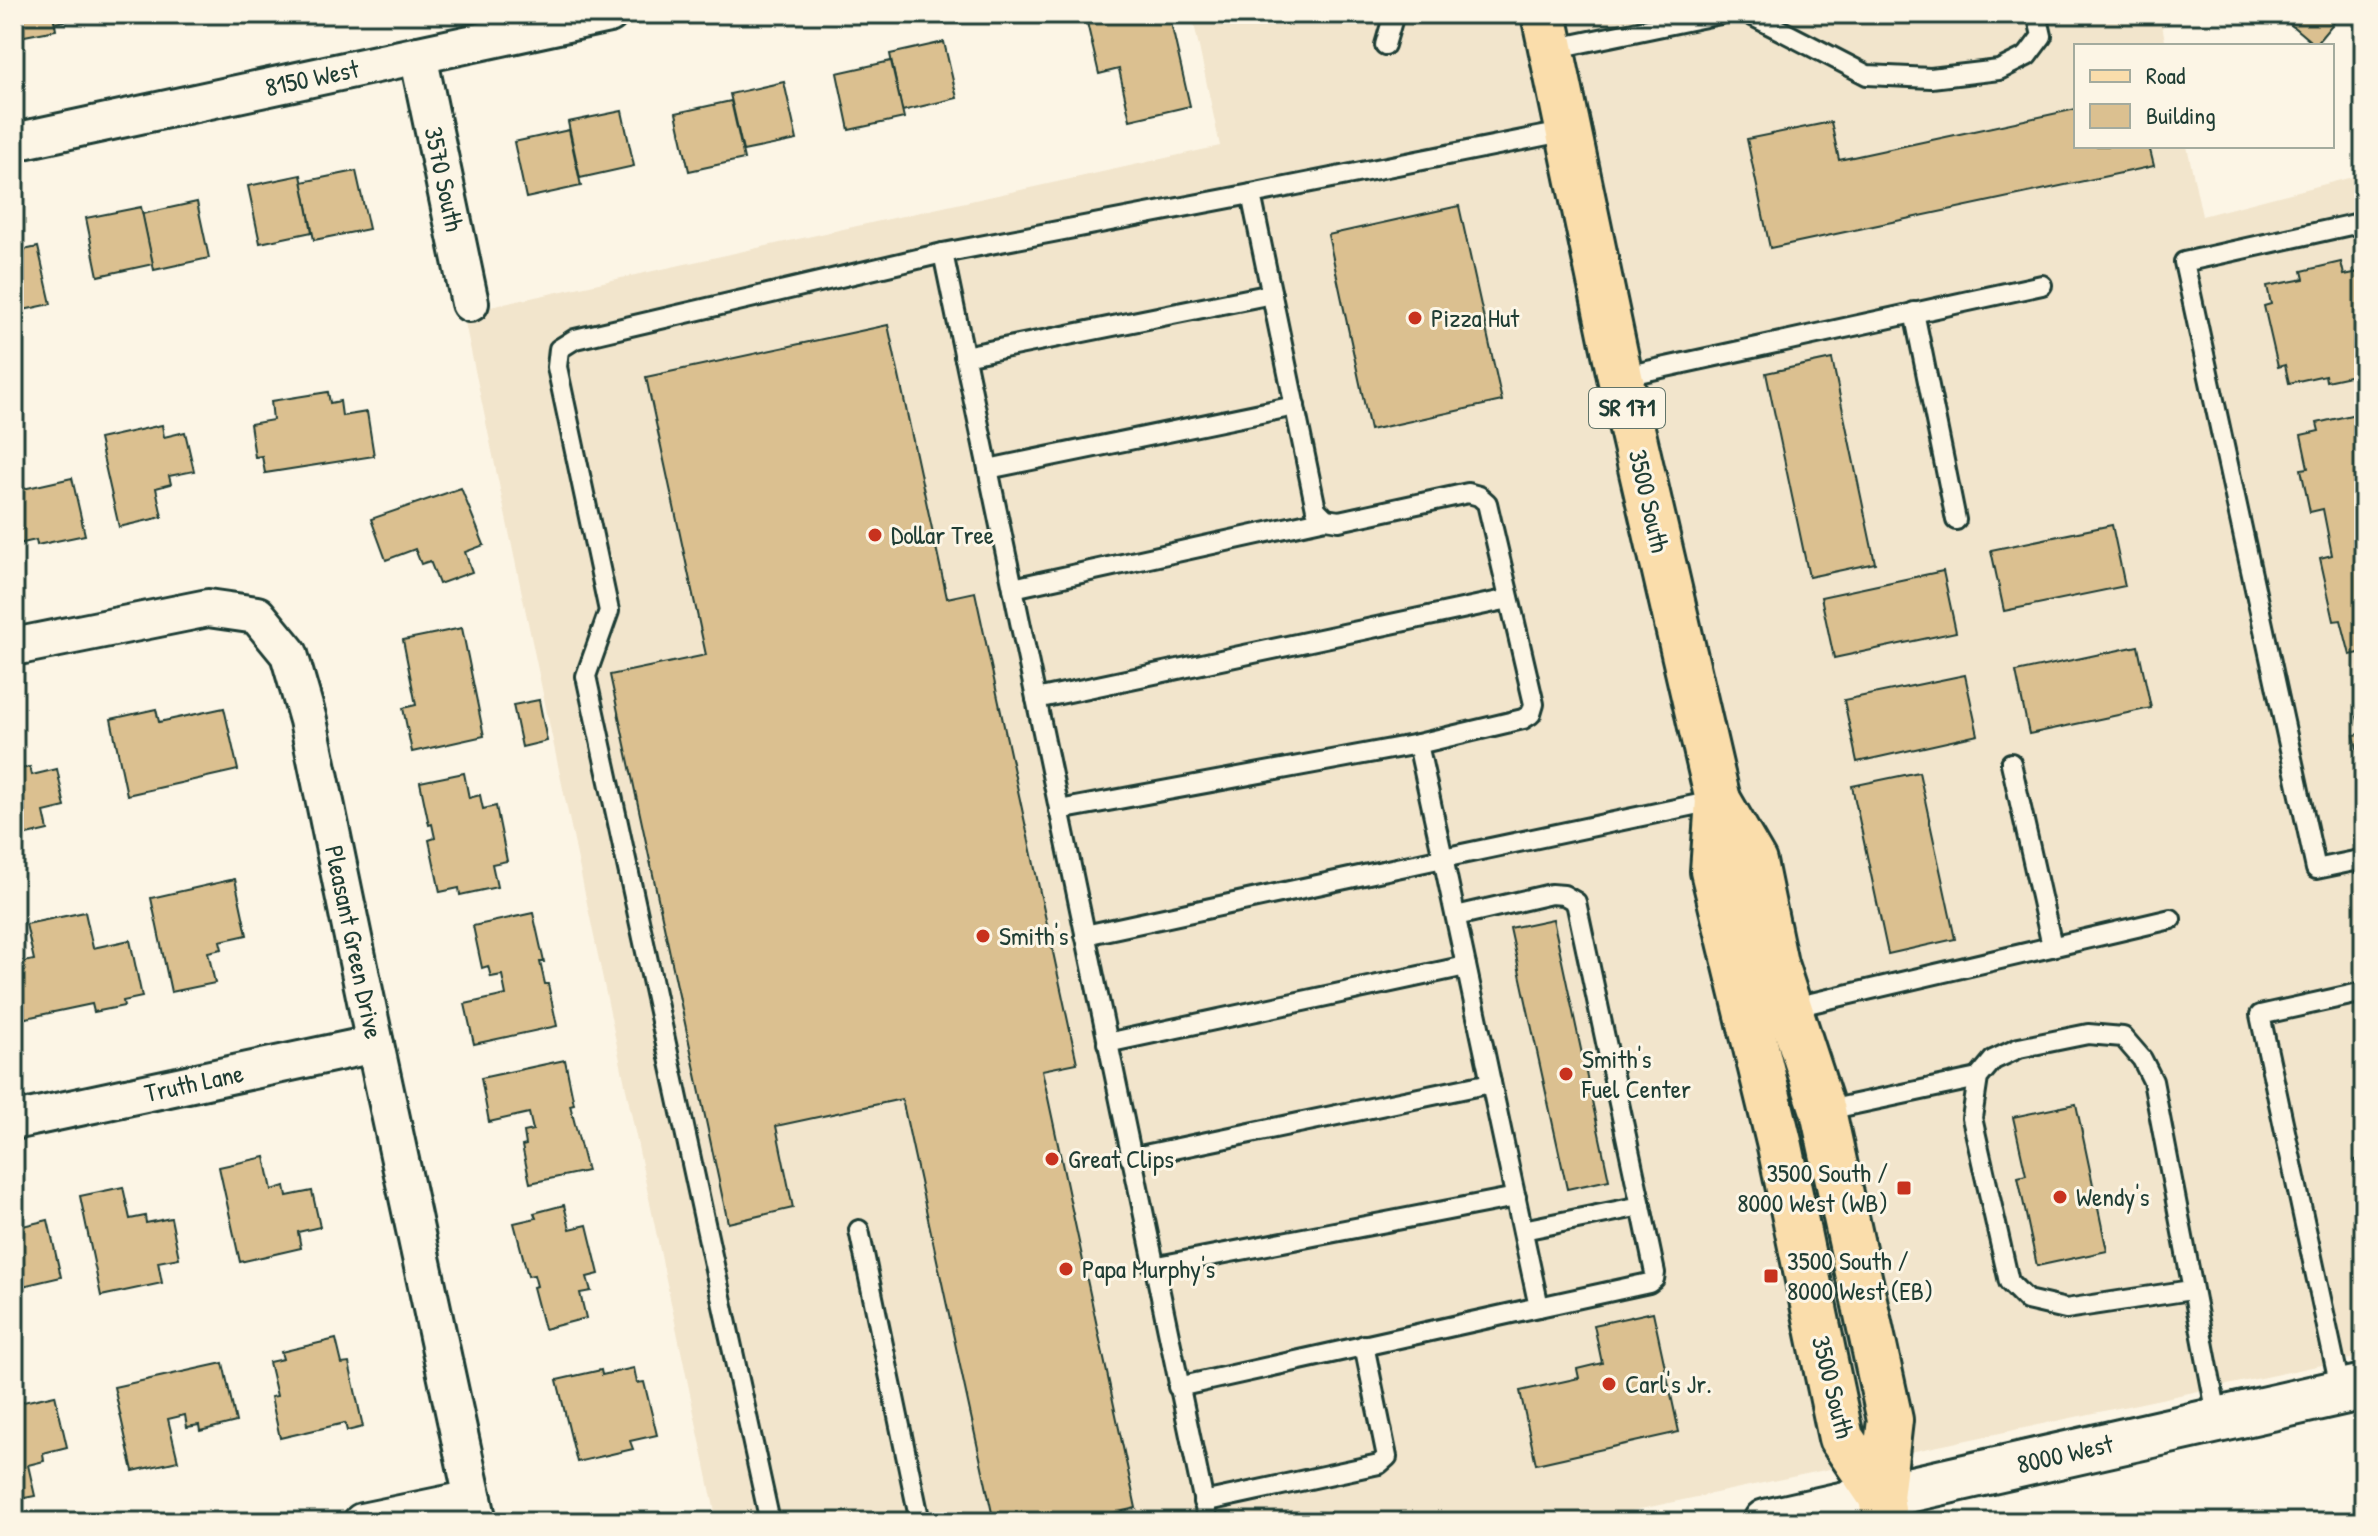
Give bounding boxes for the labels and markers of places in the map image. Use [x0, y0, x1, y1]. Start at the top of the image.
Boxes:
place label: Pizza Hut [1431, 300, 1520, 335]
marker: Pizza Hut [1406, 309, 1424, 327]
place label: Dollar Tree [891, 517, 994, 552]
marker: Dollar Tree [866, 526, 884, 544]
place label: Smith's [999, 918, 1069, 953]
marker: Smith's [974, 927, 992, 945]
place label: Smith's Fuel Center [1581, 1041, 1691, 1106]
marker: Smith's Fuel Center [1557, 1065, 1575, 1083]
place label: Great Clips [1068, 1141, 1174, 1176]
marker: Great Clips [1043, 1150, 1061, 1168]
place label: 3500 South / 8000 West (WB) [1737, 1155, 1888, 1220]
marker: 3500 South / 8000 West (WB) [1895, 1179, 1913, 1197]
place label: Wendy's [2076, 1179, 2150, 1214]
marker: Wendy's [2051, 1188, 2069, 1206]
place label: 3500 South / 8000 West (EB) [1787, 1243, 1933, 1308]
place label: Papa Murphy's [1082, 1251, 1215, 1286]
marker: Papa Murphy's [1057, 1260, 1075, 1278]
marker: 3500 South / 8000 West (EB) [1762, 1267, 1780, 1285]
place label: Carl's Jr. [1625, 1366, 1712, 1401]
marker: Carl's Jr. [1600, 1375, 1618, 1393]

